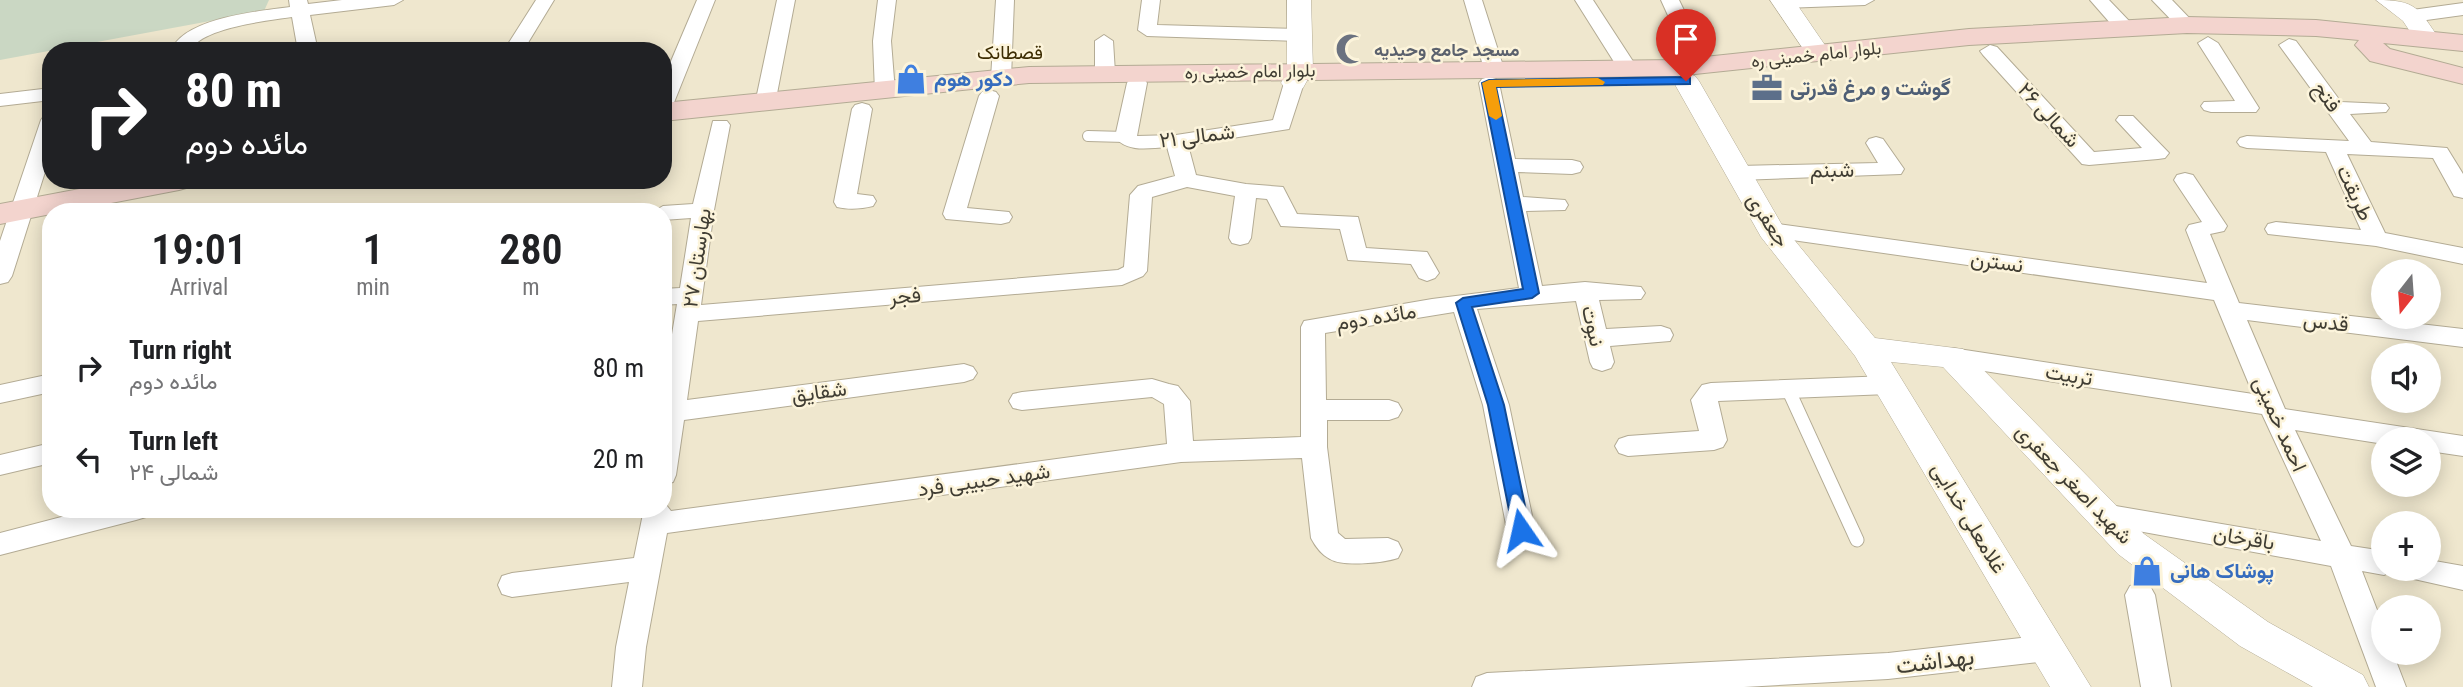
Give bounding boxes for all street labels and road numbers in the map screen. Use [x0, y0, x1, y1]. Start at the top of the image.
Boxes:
street label: بلوار امام خمینی ره [1750, 37, 1882, 73]
street label: بلوار امام خمینی ره [1184, 59, 1316, 85]
street label: فتح [2306, 77, 2346, 118]
street label: ۲۶ شمالی [2013, 78, 2085, 152]
street label: ۲۱ شمالی [1158, 119, 1236, 153]
street label: شبنم [1810, 158, 1854, 184]
street label: طریقت [2331, 162, 2378, 225]
street label: جعفری [1741, 189, 1794, 252]
street label: بهارستان ۲۷ [678, 207, 717, 309]
street label: نسترن [1969, 246, 2025, 279]
street label: فجر [887, 283, 922, 310]
street label: مائده دوم [1334, 299, 1418, 337]
street label: نبوت [1576, 303, 1609, 349]
street label: قدس [2302, 307, 2350, 337]
street label: تربیت [2044, 359, 2094, 392]
street label: احمد خمینی [2248, 373, 2312, 475]
street label: شقایق [790, 376, 848, 408]
street label: شهید اصغر جعفری [2010, 419, 2137, 550]
street label: غلامعلی خدایی [1926, 458, 2012, 578]
street label: شهید حبیبی فرد [916, 459, 1052, 502]
street label: باقرخان [2212, 521, 2276, 556]
street label: بهداشت [1894, 642, 1976, 681]

